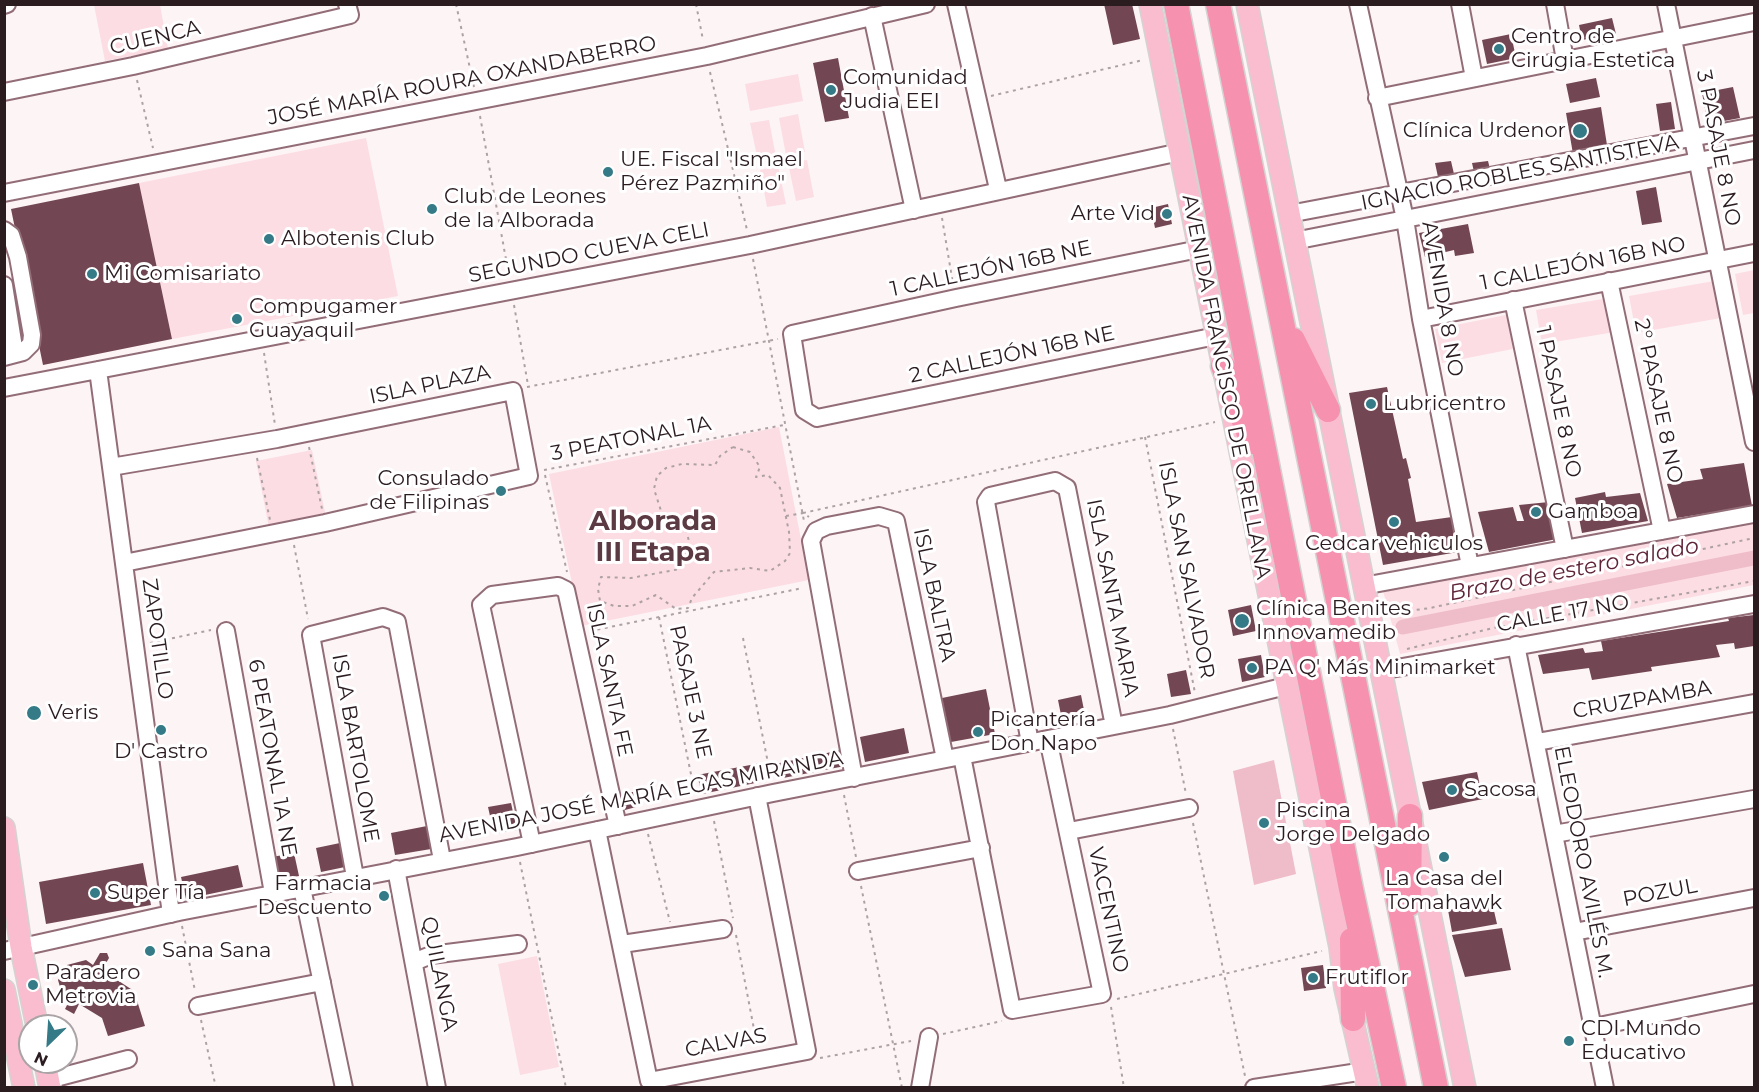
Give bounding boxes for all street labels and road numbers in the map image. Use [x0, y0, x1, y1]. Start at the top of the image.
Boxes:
street label: CUENCA [107, 15, 203, 61]
street label: JOSÉ MARÍA ROURA OXANDABERRO [266, 31, 658, 131]
street label: 3 PASAJE 8 NO [1691, 68, 1745, 228]
street label: IGNACIO ROBLES SANTISTEVA [1359, 130, 1681, 216]
street label: AVENIDA FRANCISCO DE ORELLANA [1176, 192, 1276, 582]
street label: SEGUNDO CUEVA CELI [466, 217, 712, 289]
street label: AVENIDA 8 NO [1416, 219, 1468, 379]
street label: 1 CALLEJÓN 16B NO [1478, 232, 1688, 296]
street label: 1 CALLEJÓN 16B NE [888, 235, 1094, 303]
street label: 2° PASAJE 8 NO [1628, 317, 1688, 485]
street label: 2 CALLEJÓN 16B NE [907, 321, 1117, 389]
street label: 1 PASAJE 8 NO [1530, 324, 1586, 480]
street label: ISLA PLAZA [367, 360, 493, 410]
street label: 3 PEATONAL 1A [549, 411, 713, 467]
street label: ISLA SAN SALVADOR [1153, 459, 1219, 681]
street label: ISLA SANTA MARIA [1080, 497, 1144, 699]
street label: ISLA BALTRA [908, 526, 960, 664]
street label: ZAPOTILLO [136, 577, 178, 701]
street label: CALLE 17 NO [1495, 590, 1631, 638]
street label: ISLA SANTA FE [580, 601, 638, 759]
street label: PASAJE 3 NE [664, 623, 716, 761]
street label: ISLA BARTOLOME [326, 652, 384, 844]
street label: 6 PEATONAL 1A NE [242, 657, 302, 859]
street label: CRUZPAMBA [1571, 675, 1713, 725]
street label: ELEODORO AVILÉS M. [1548, 744, 1618, 980]
street label: AVENIDA JOSÉ MARÍA EGAS MIRANDA [437, 745, 845, 849]
street label: VACENTINO [1082, 845, 1134, 975]
street label: POZUL [1621, 873, 1699, 913]
street label: QUILANGA [416, 914, 462, 1034]
street label: CALVAS [683, 1023, 769, 1063]

